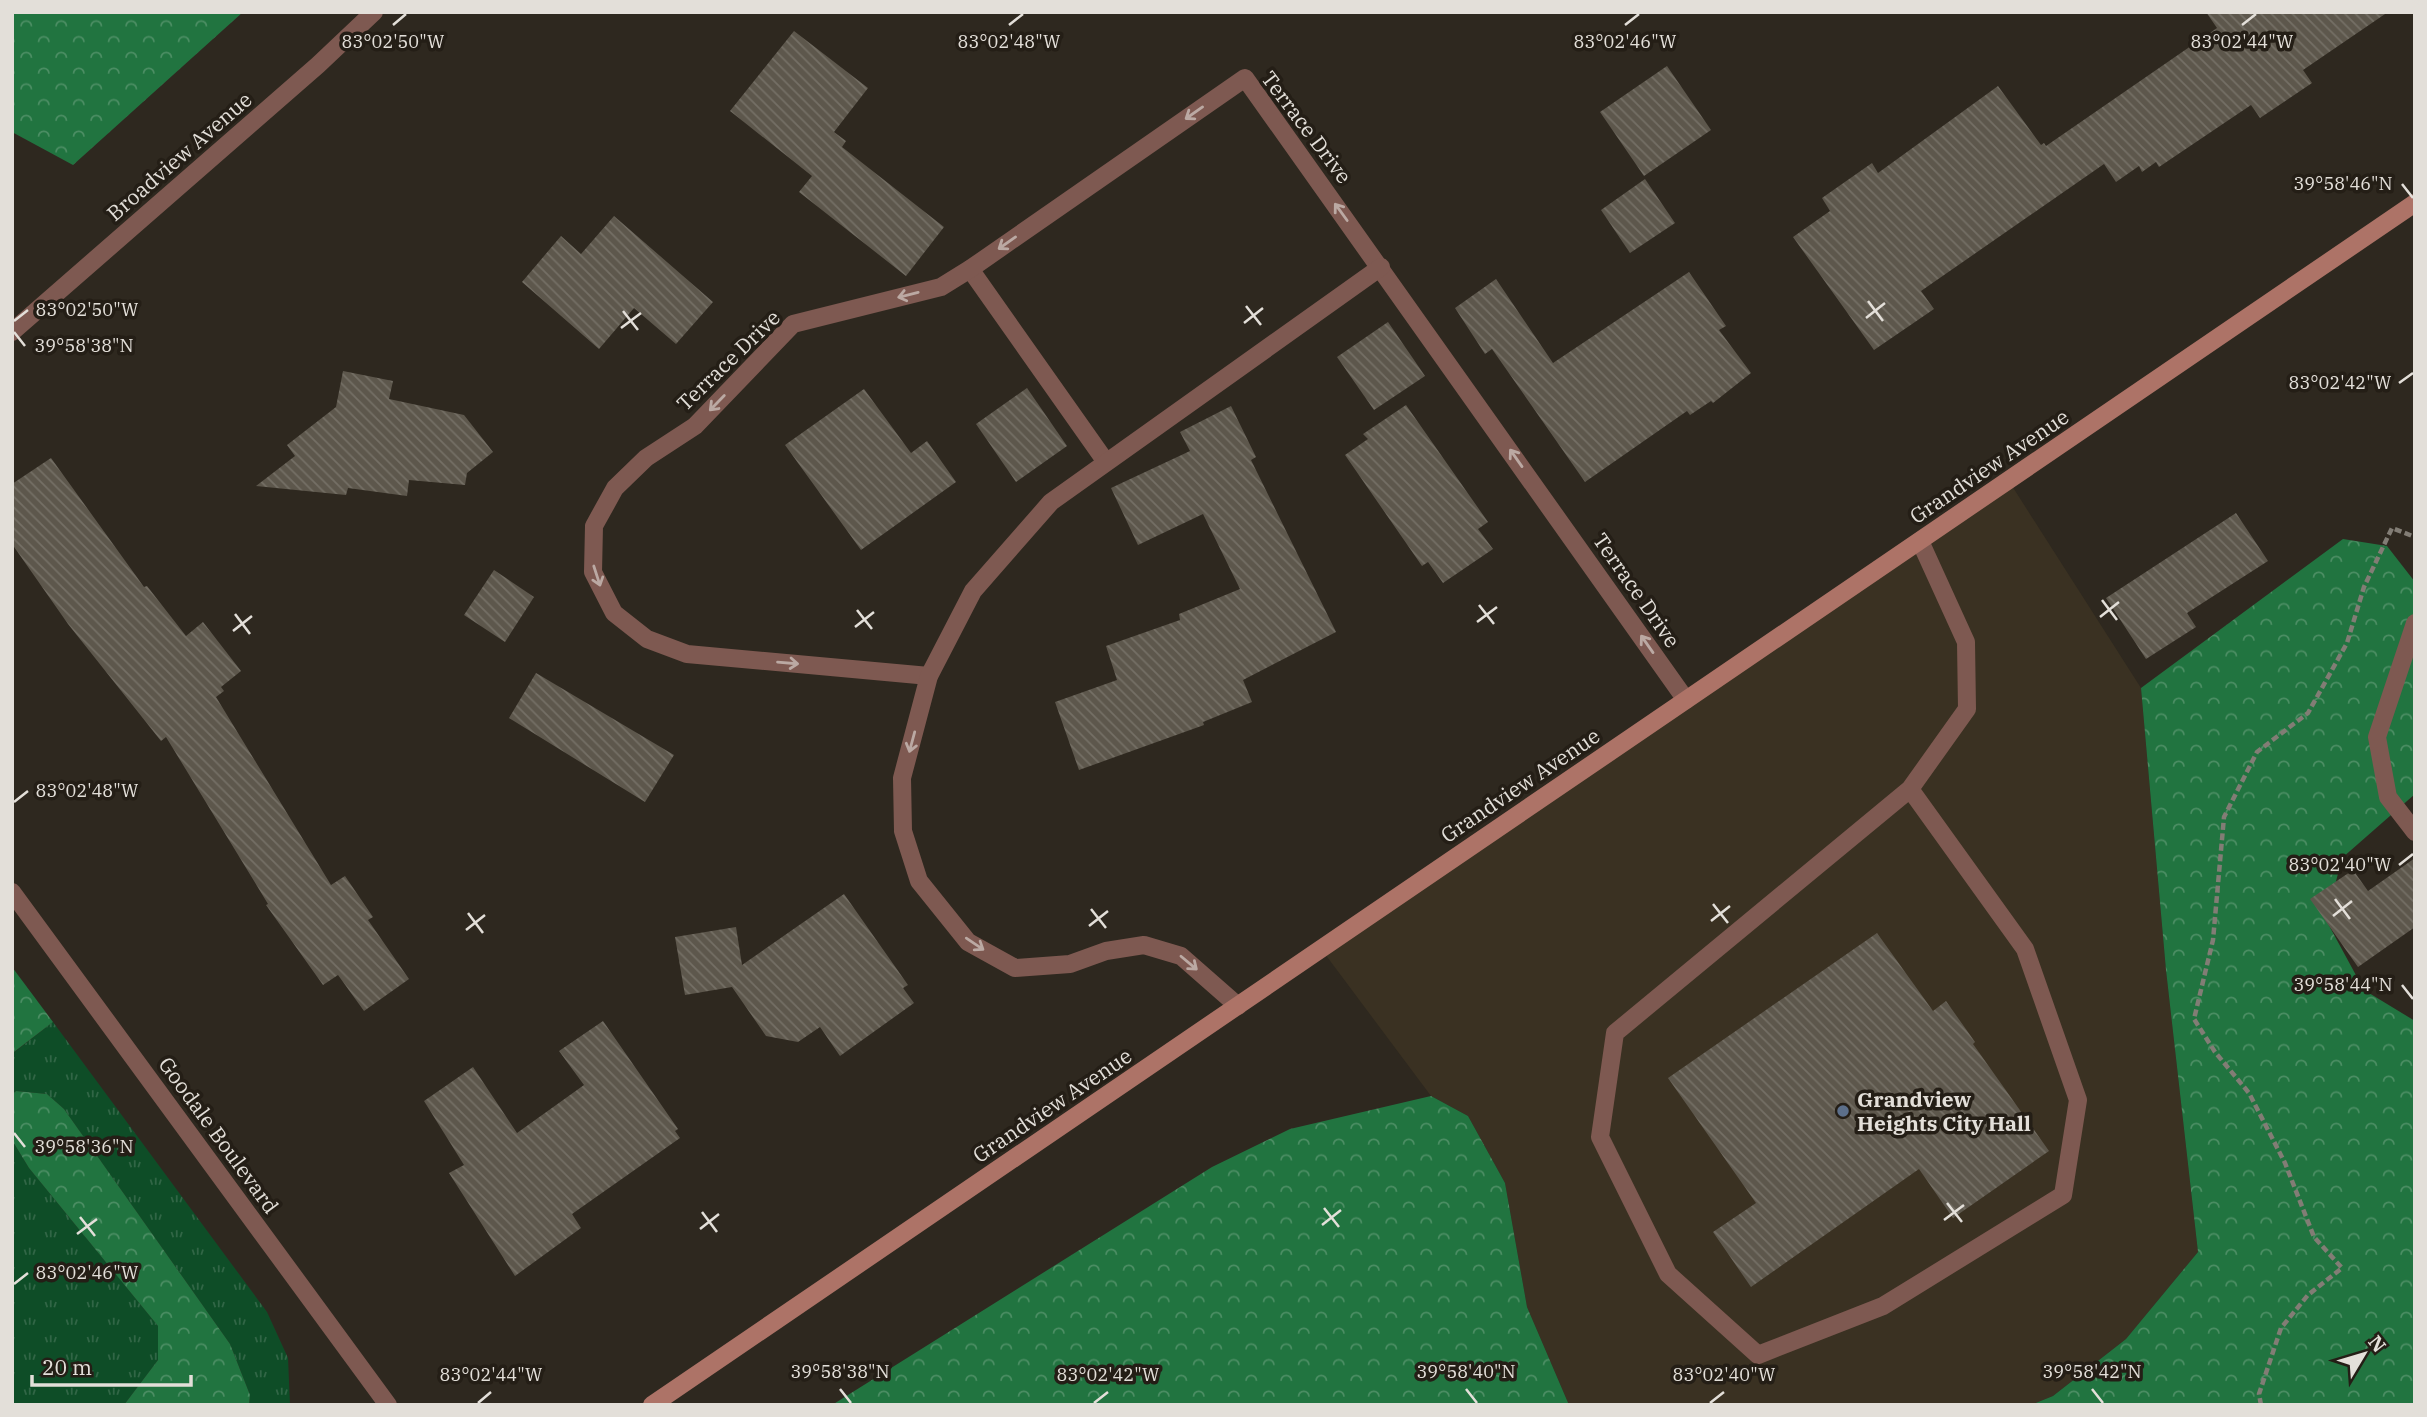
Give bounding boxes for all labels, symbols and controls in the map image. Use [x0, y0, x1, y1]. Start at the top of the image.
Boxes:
text: 83°02'50"W [342, 30, 445, 53]
text: 83°02'48"W [958, 30, 1061, 53]
text: 83°02'46"W [1574, 30, 1677, 53]
text: 83°02'44"W [2191, 30, 2294, 53]
street label: Terrace Drive [1256, 65, 1358, 189]
street label: Broadview Avenue [100, 85, 258, 227]
one-way arrow [1185, 106, 1204, 120]
text: 39°58'46"N [2294, 172, 2393, 195]
one-way arrow [1334, 203, 1348, 222]
one-way arrow [998, 236, 1017, 250]
one-way arrow [897, 289, 919, 302]
text: 83°02'50"W [36, 298, 139, 321]
street label: Terrace Drive [670, 303, 786, 417]
text: 39°58'38"N [35, 334, 134, 357]
text: 83°02'42"W [2289, 371, 2392, 394]
one-way arrow [709, 394, 726, 411]
street label: Grandview Avenue [1904, 402, 2074, 530]
one-way arrow [1508, 449, 1523, 468]
street label: Terrace Drive [1587, 527, 1687, 653]
one-way arrow [591, 564, 604, 586]
one-way arrow [1640, 635, 1654, 654]
one-way arrow [776, 657, 798, 670]
street label: Grandview Avenue [1435, 721, 1605, 849]
one-way arrow [905, 730, 918, 753]
text: 83°02'48"W [36, 779, 139, 802]
text: 83°02'40"W [2289, 853, 2392, 876]
one-way arrow [965, 937, 984, 951]
one-way arrow [1179, 955, 1197, 971]
text: 39°58'44"N [2294, 973, 2393, 996]
street label: Grandview Avenue [967, 1041, 1137, 1169]
street label: Goodale Boulevard [153, 1051, 285, 1219]
place label: Grandview Heights City Hall [1857, 1085, 2031, 1137]
marker: Grandview Heights City Hall [1835, 1103, 1851, 1119]
text: 39°58'36"N [35, 1135, 134, 1158]
text: 83°02'46"W [36, 1261, 139, 1284]
north arrow [2329, 1319, 2399, 1389]
text: N [2363, 1330, 2391, 1357]
scale bar [32, 1344, 191, 1388]
text: 20 m [42, 1353, 92, 1381]
text: 39°58'38"N [791, 1360, 890, 1383]
text: 39°58'40"N [1417, 1360, 1516, 1383]
text: 39°58'42"N [2043, 1360, 2142, 1383]
text: 83°02'44"W [440, 1363, 543, 1386]
text: 83°02'42"W [1057, 1363, 1160, 1386]
text: 83°02'40"W [1673, 1363, 1776, 1386]

